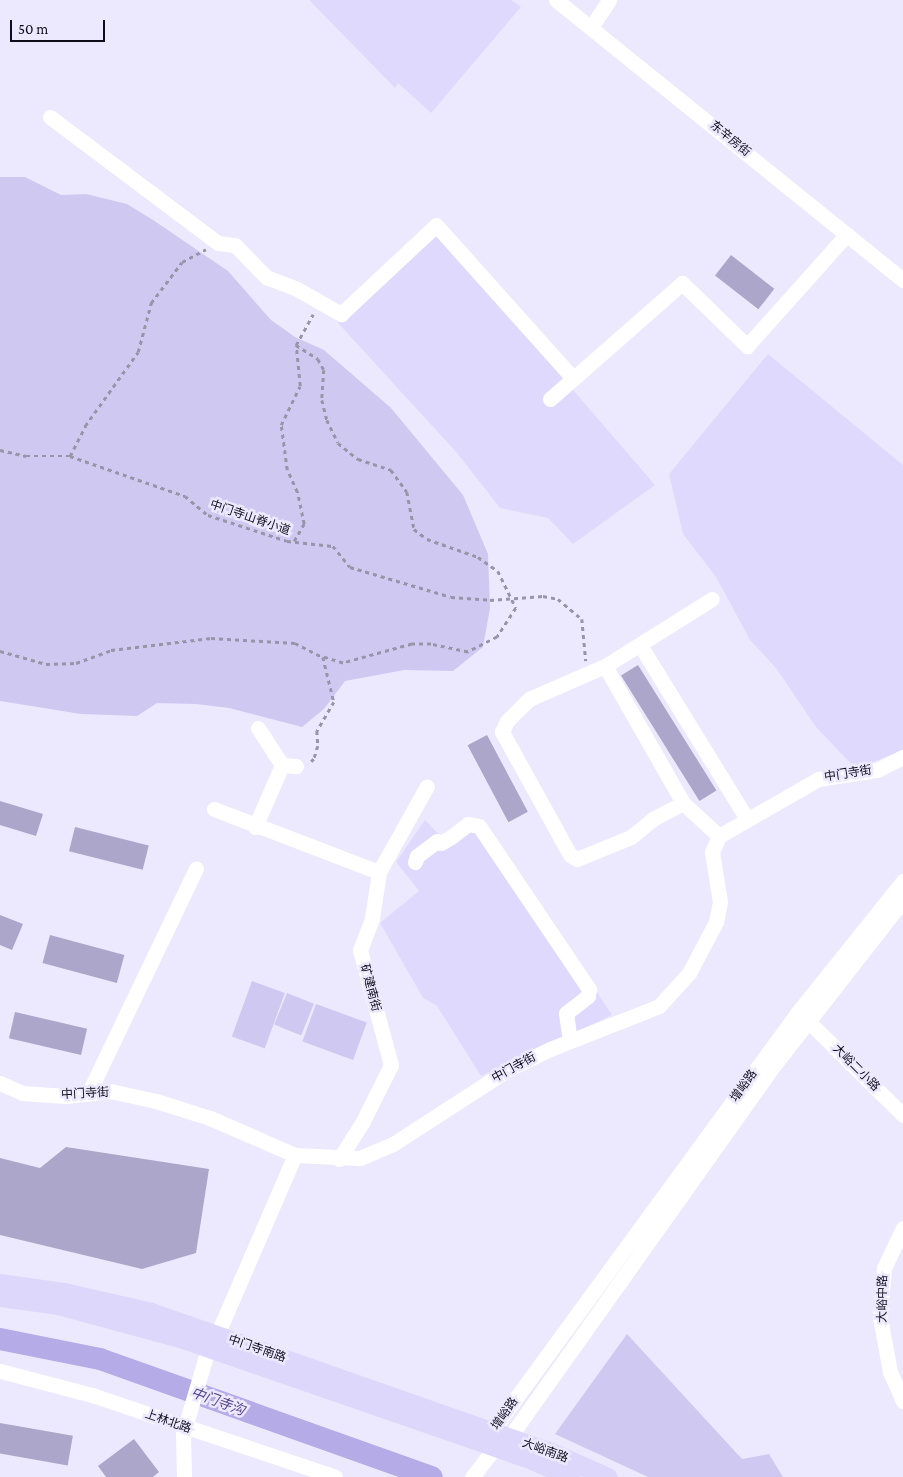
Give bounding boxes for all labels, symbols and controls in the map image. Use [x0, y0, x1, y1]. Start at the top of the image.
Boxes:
scale bar [12, 10, 108, 42]
text: 50 m [18, 21, 48, 37]
street label: 东辛房街 [707, 118, 753, 160]
street label: 中门寺山脊小道 [208, 498, 292, 538]
street label: 中门寺街 [823, 763, 873, 785]
street label: 矿建南街 [357, 963, 383, 1013]
street label: 大峪二小路 [830, 1042, 882, 1094]
street label: 中门寺街 [490, 1050, 538, 1086]
street label: 增峪路 [728, 1067, 760, 1105]
street label: 中门寺街 [61, 1086, 109, 1102]
street label: 大峪中路 [875, 1275, 891, 1323]
street label: 中门寺南路 [226, 1332, 288, 1366]
water label: 中门寺沟 [189, 1384, 247, 1418]
street label: 增峪路 [489, 1395, 521, 1433]
street label: 上林北路 [143, 1407, 193, 1437]
street label: 大峪南路 [520, 1436, 570, 1466]

